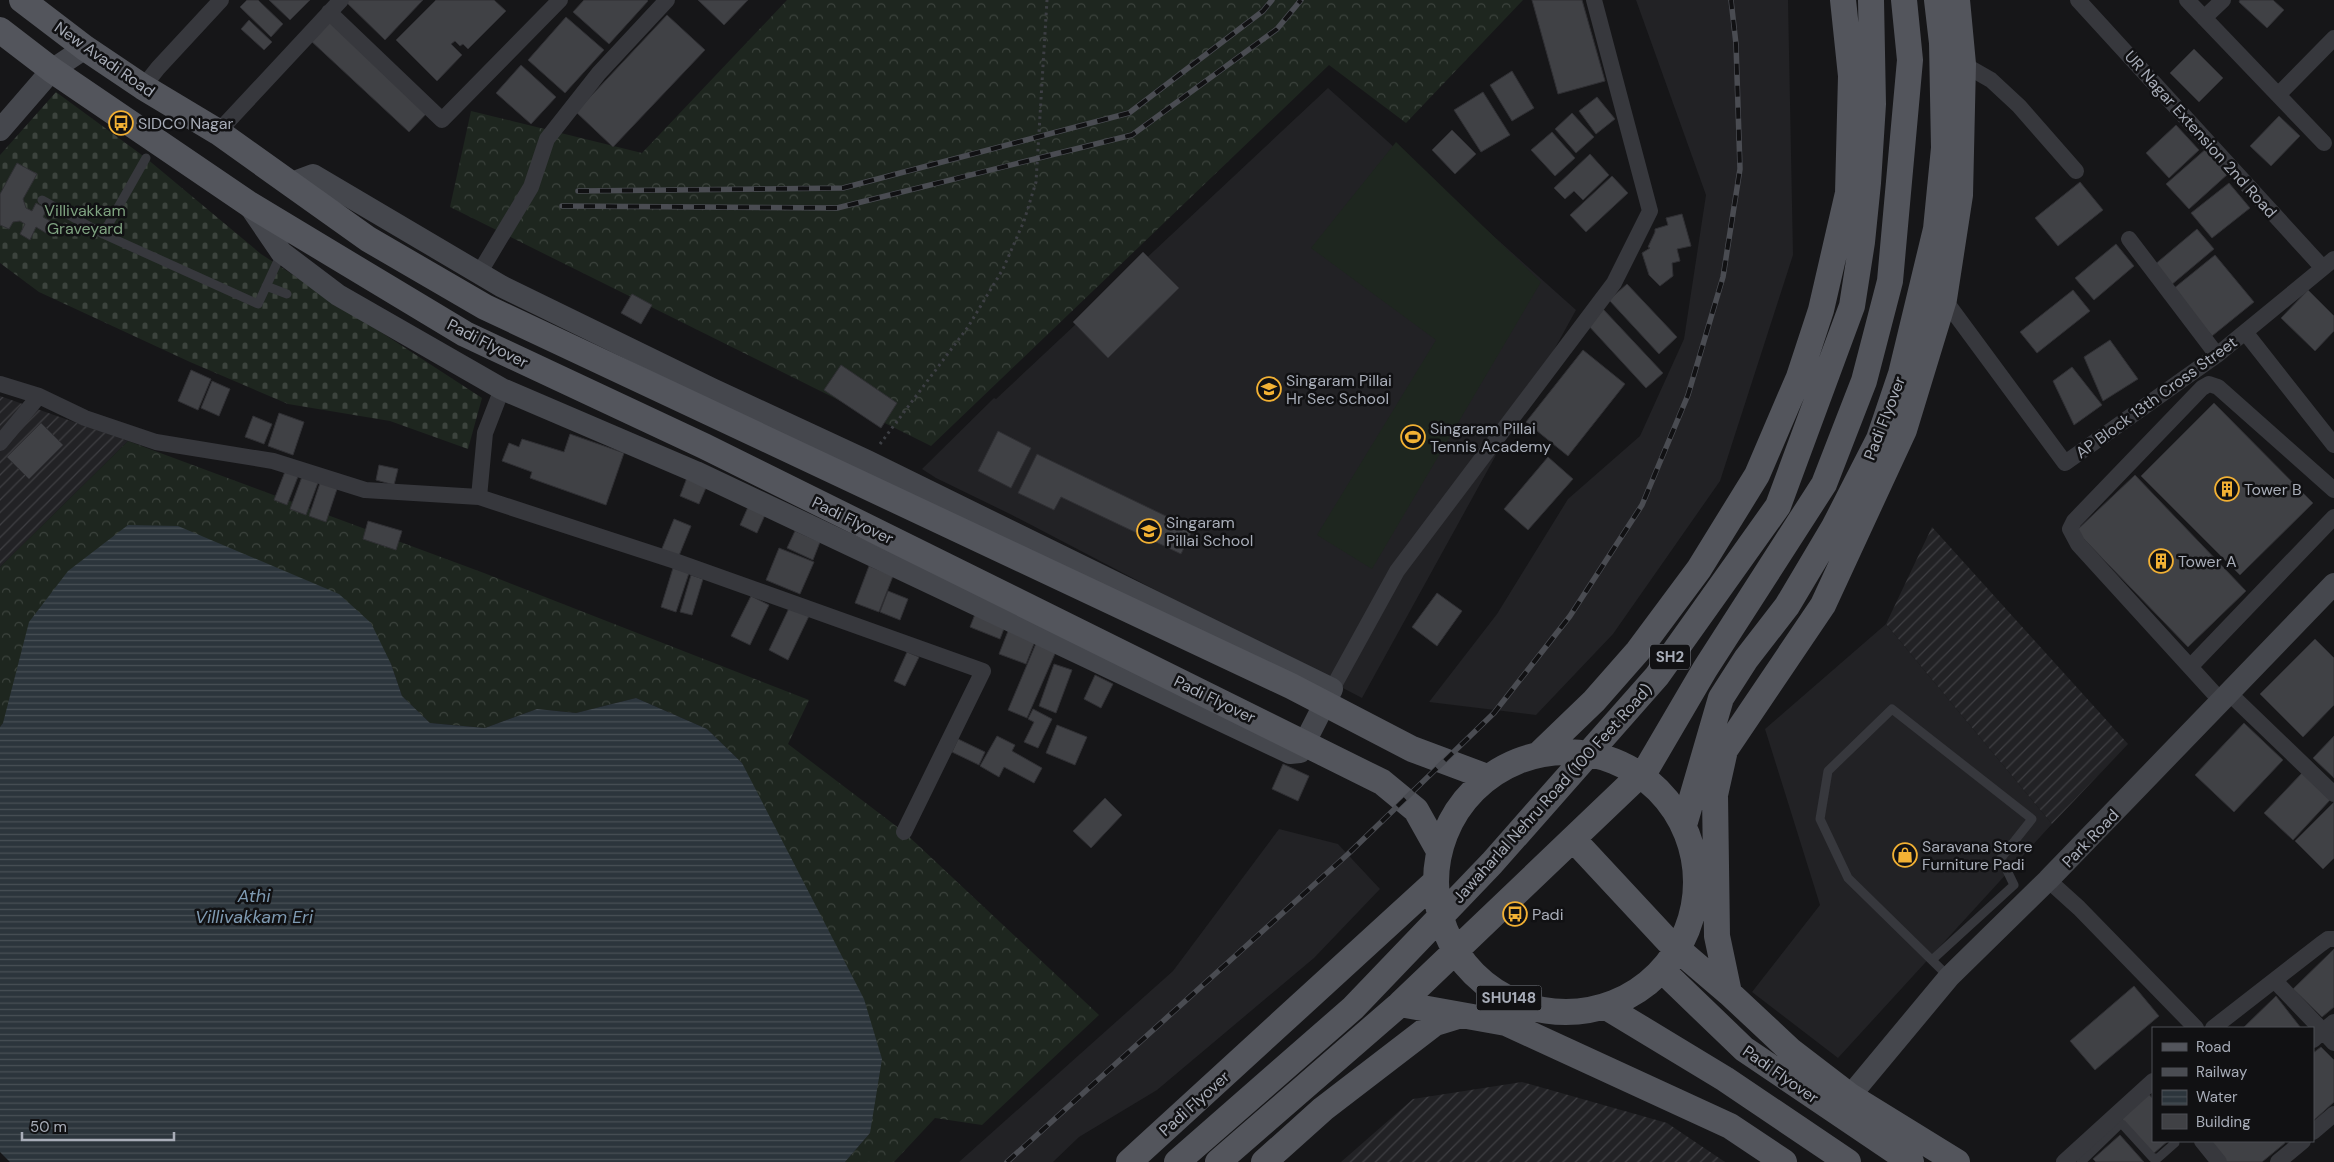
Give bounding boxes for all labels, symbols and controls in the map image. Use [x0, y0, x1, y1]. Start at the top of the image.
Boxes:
street label: New Avadi Road [50, 17, 159, 102]
street label: UR Nagar Extension 2nd Road [2120, 46, 2281, 222]
bus stop icon: SIDCO Nagar [108, 110, 134, 136]
place label: SIDCO Nagar [138, 113, 234, 134]
park label: Villivakkam Graveyard [44, 200, 126, 239]
street label: Padi Flyover [444, 314, 532, 373]
street label: AP Block 13th Cross Street [2071, 332, 2241, 463]
place label: Singaram Pillai Hr Sec School [1286, 370, 1392, 409]
street label: Padi Flyover [1859, 373, 1910, 463]
school or university icon: Singaram Pillai Hr Sec School [1256, 376, 1282, 402]
place label: Singaram Pillai Tennis Academy [1430, 418, 1551, 457]
sports icon: Singaram Pillai Tennis Academy [1400, 424, 1426, 450]
building icon: Tower B [2214, 476, 2240, 502]
place label: Tower B [2244, 479, 2302, 500]
street label: Padi Flyover [809, 492, 897, 549]
place label: Singaram Pillai School [1166, 512, 1253, 551]
school or university icon: Singaram Pillai School [1136, 518, 1162, 544]
building icon: Tower A [2148, 548, 2174, 574]
place label: Tower A [2178, 551, 2237, 572]
road number: SH2 [1650, 644, 1690, 670]
street label: Padi Flyover [1171, 671, 1259, 728]
street label: Jawaharlal Nehru Road (100 Feet Road) [1448, 679, 1657, 907]
street label: Park Road [2057, 805, 2123, 872]
place label: Saravana Store Furniture Padi [1922, 836, 2033, 875]
shop icon: Saravana Store Furniture Padi [1892, 842, 1918, 868]
water label: Athi Villivakkam Eri [195, 884, 314, 929]
bus stop icon: Padi [1502, 901, 1528, 927]
place label: Padi [1532, 904, 1564, 925]
road number: SHU148 [1476, 986, 1542, 1010]
legend [2152, 1027, 2314, 1142]
text: Road [2196, 1037, 2231, 1057]
street label: Padi Flyover [1739, 1041, 1823, 1108]
text: Railway [2196, 1062, 2248, 1082]
street label: Padi Flyover [1155, 1066, 1234, 1141]
text: Water [2196, 1087, 2238, 1107]
scale bar [22, 1110, 175, 1142]
text: Building [2196, 1112, 2251, 1132]
text: 50 m [30, 1117, 67, 1137]

